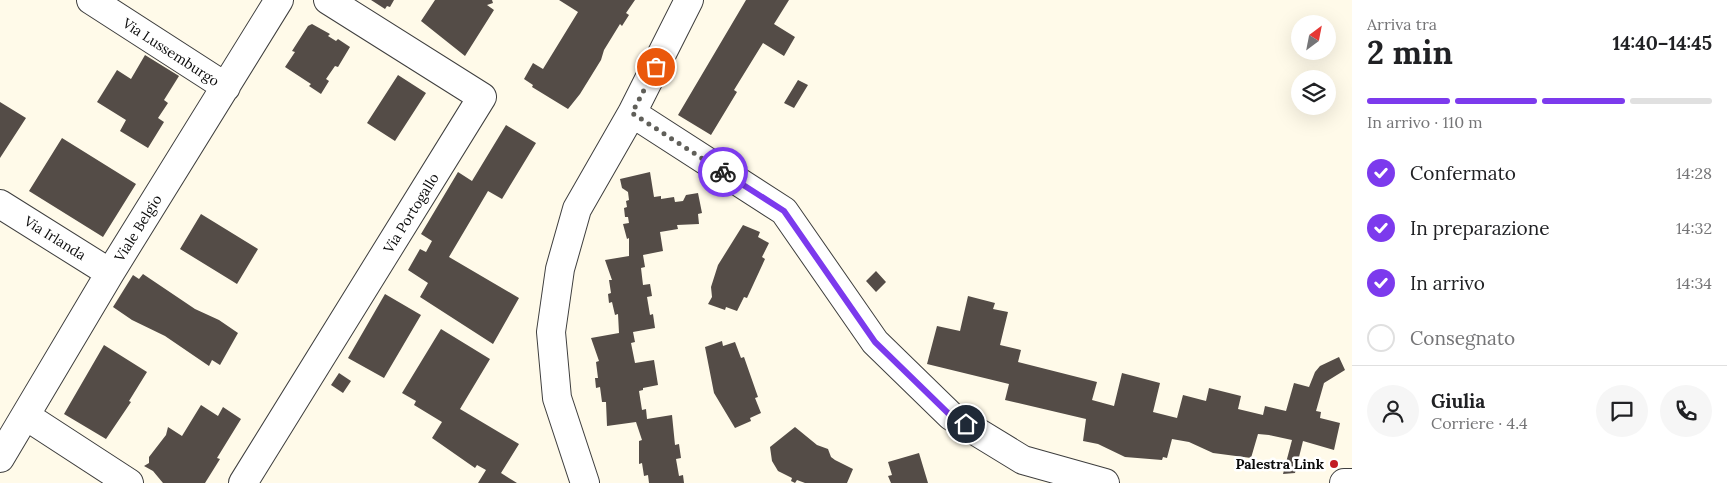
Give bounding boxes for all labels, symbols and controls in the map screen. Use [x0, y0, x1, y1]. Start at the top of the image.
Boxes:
street label: Via Lussemburgo [118, 14, 223, 90]
text: Arriva tra [1367, 14, 1437, 34]
north arrow [1291, 15, 1336, 60]
map controls [1291, 15, 1336, 115]
text: 14:40–14:45 [1612, 31, 1712, 55]
text: 2 min [1367, 32, 1453, 73]
pin [635, 46, 677, 88]
icon: bag [642, 53, 670, 81]
button: layers [1291, 70, 1336, 115]
text: In arrivo · 110 m [1367, 112, 1483, 132]
courier [698, 147, 748, 197]
icon: bike [709, 158, 737, 186]
icon: check [1367, 159, 1395, 187]
text: Confermato [1410, 161, 1516, 185]
text: 14:28 [1676, 163, 1712, 183]
street label: Via Portogallo [379, 170, 443, 257]
street label: Viale Belgio [110, 191, 166, 266]
street label: Via Irlanda [20, 211, 89, 264]
icon: check [1367, 214, 1395, 242]
text: In preparazione [1410, 216, 1550, 240]
text: 14:32 [1676, 218, 1712, 238]
icon: check [1367, 269, 1395, 297]
text: In arrivo [1410, 271, 1485, 295]
text: 14:34 [1676, 273, 1712, 293]
text: Consegnato [1410, 326, 1515, 350]
button: person [1367, 385, 1419, 437]
button: chat [1596, 385, 1648, 437]
button: phone [1660, 385, 1712, 437]
text: Giulia [1431, 389, 1485, 413]
pin [945, 403, 987, 445]
icon: home [952, 410, 980, 438]
text: Corriere · 4.4 [1431, 413, 1528, 433]
place label: Palestra Link [1235, 455, 1325, 473]
marker: Palestra Link [1328, 458, 1340, 470]

